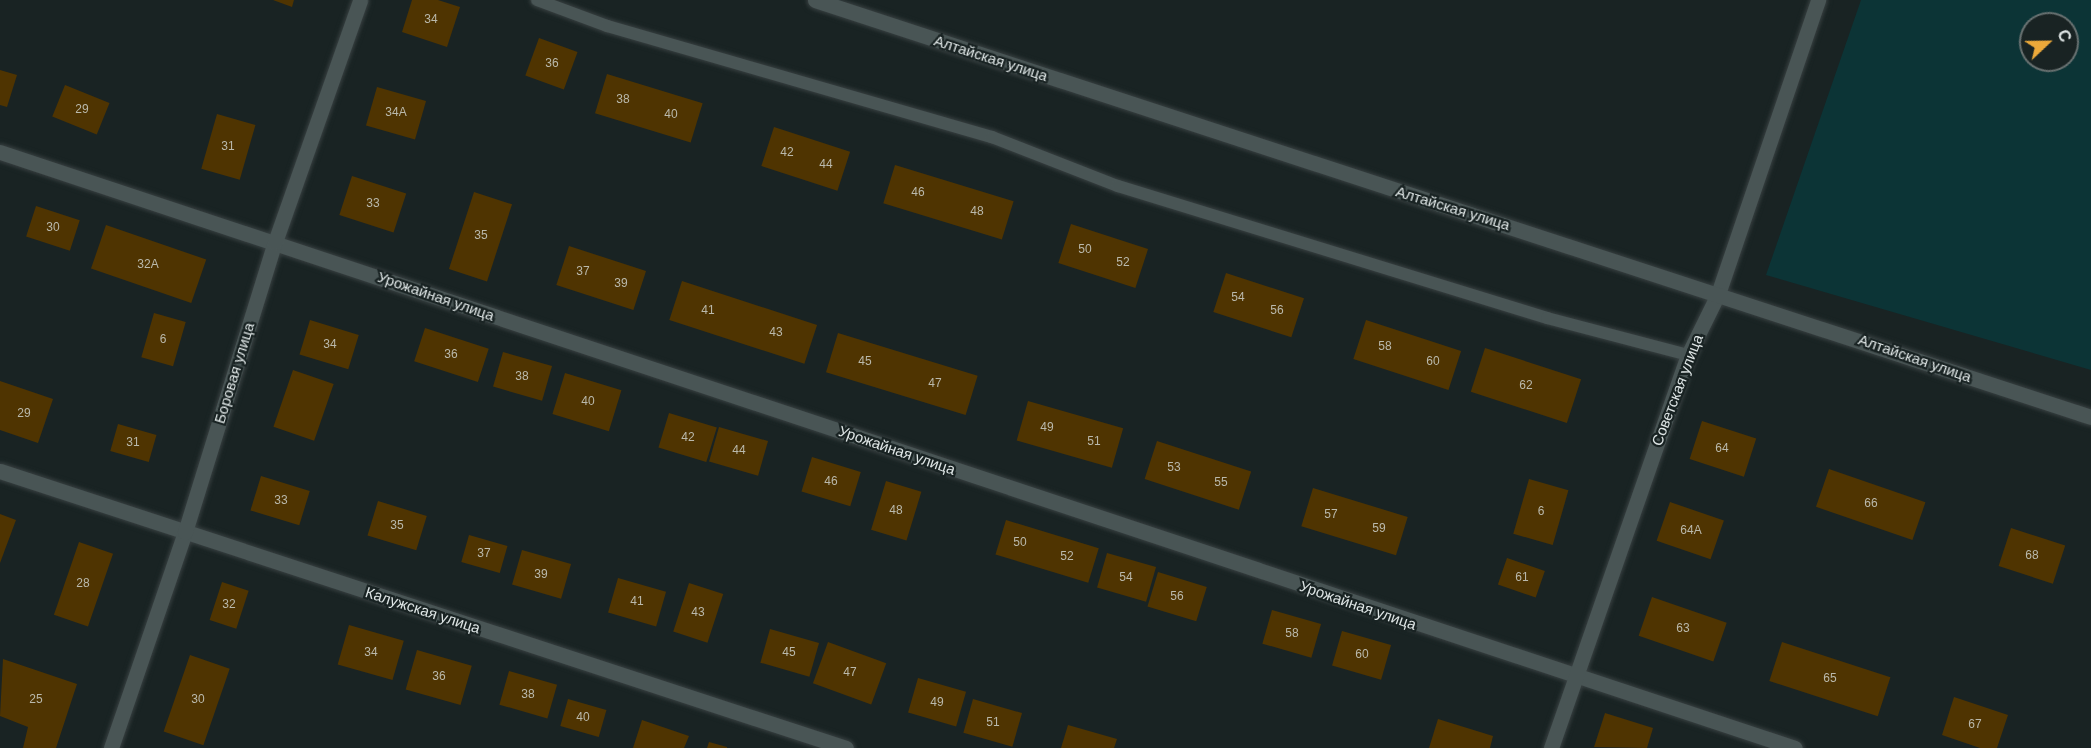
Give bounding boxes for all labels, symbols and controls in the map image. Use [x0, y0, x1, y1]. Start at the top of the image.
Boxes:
north arrow [2019, 12, 2079, 72]
house number: 34 [424, 13, 438, 27]
text: С [2054, 27, 2074, 44]
street label: Алтайская улица [932, 31, 1050, 85]
house number: 36 [545, 57, 559, 71]
house number: 38 [616, 93, 630, 107]
house number: 29 [75, 103, 89, 117]
house number: 34А [385, 106, 407, 120]
house number: 40 [664, 108, 678, 122]
house number: 31 [221, 140, 235, 154]
house number: 42 [780, 146, 794, 160]
house number: 44 [819, 158, 833, 172]
street label: Алтайская улица [1394, 182, 1512, 234]
house number: 46 [911, 186, 925, 200]
house number: 33 [366, 197, 380, 211]
house number: 48 [970, 205, 984, 219]
house number: 30 [46, 221, 60, 235]
house number: 35 [474, 229, 488, 243]
house number: 50 [1078, 243, 1092, 257]
house number: 52 [1116, 256, 1130, 270]
house number: 32А [137, 258, 159, 272]
house number: 37 [576, 265, 590, 279]
street label: Урожайная улица [375, 268, 497, 324]
house number: 39 [614, 277, 628, 291]
house number: 54 [1231, 291, 1245, 305]
house number: 41 [701, 304, 715, 318]
house number: 56 [1270, 304, 1284, 318]
street label: Боровая улица [210, 320, 258, 426]
house number: 43 [769, 326, 783, 340]
street label: Алтайская улица [1856, 330, 1974, 386]
street label: Советская улица [1647, 332, 1707, 448]
house number: 6 [160, 333, 166, 347]
house number: 34 [323, 338, 337, 352]
house number: 58 [1378, 340, 1392, 354]
house number: 36 [444, 348, 458, 362]
house number: 45 [858, 355, 872, 369]
house number: 60 [1426, 355, 1440, 369]
house number: 38 [515, 370, 529, 384]
house number: 47 [928, 377, 942, 391]
house number: 62 [1519, 379, 1533, 393]
house number: 40 [581, 395, 595, 409]
house number: 29 [17, 407, 31, 421]
house number: 49 [1040, 421, 1054, 435]
street label: Урожайная улица [836, 422, 958, 478]
house number: 42 [681, 431, 695, 445]
house number: 51 [1087, 435, 1101, 449]
house number: 31 [126, 436, 140, 450]
house number: 64 [1715, 442, 1729, 456]
house number: 44 [732, 444, 746, 458]
house number: 53 [1167, 461, 1181, 475]
house number: 46 [824, 475, 838, 489]
house number: 55 [1214, 476, 1228, 490]
house number: 33 [274, 494, 288, 508]
house number: 66 [1864, 497, 1878, 511]
house number: 48 [889, 504, 903, 518]
house number: 6 [1538, 505, 1544, 519]
house number: 57 [1324, 508, 1338, 522]
house number: 35 [390, 519, 404, 533]
house number: 59 [1372, 522, 1386, 536]
house number: 64А [1680, 524, 1702, 538]
house number: 50 [1013, 536, 1027, 550]
house number: 37 [477, 547, 491, 561]
house number: 68 [2025, 549, 2039, 563]
house number: 52 [1060, 550, 1074, 564]
house number: 39 [534, 568, 548, 582]
house number: 54 [1119, 571, 1133, 585]
house number: 61 [1515, 571, 1529, 585]
house number: 28 [76, 577, 90, 591]
street label: Урожайная улица [1297, 577, 1419, 633]
street label: Калужская улица [363, 583, 483, 637]
house number: 56 [1170, 590, 1184, 604]
house number: 41 [630, 595, 644, 609]
house number: 32 [222, 598, 236, 612]
house number: 43 [691, 606, 705, 620]
house number: 63 [1676, 622, 1690, 636]
house number: 58 [1285, 627, 1299, 641]
house number: 34 [364, 646, 378, 660]
house number: 45 [782, 646, 796, 660]
house number: 60 [1355, 648, 1369, 662]
house number: 47 [843, 666, 857, 680]
house number: 36 [432, 670, 446, 684]
house number: 65 [1823, 672, 1837, 686]
house number: 38 [521, 688, 535, 702]
house number: 25 [29, 693, 43, 707]
house number: 30 [191, 693, 205, 707]
house number: 49 [930, 696, 944, 710]
house number: 40 [576, 711, 590, 725]
house number: 51 [986, 716, 1000, 730]
house number: 67 [1968, 718, 1982, 732]

